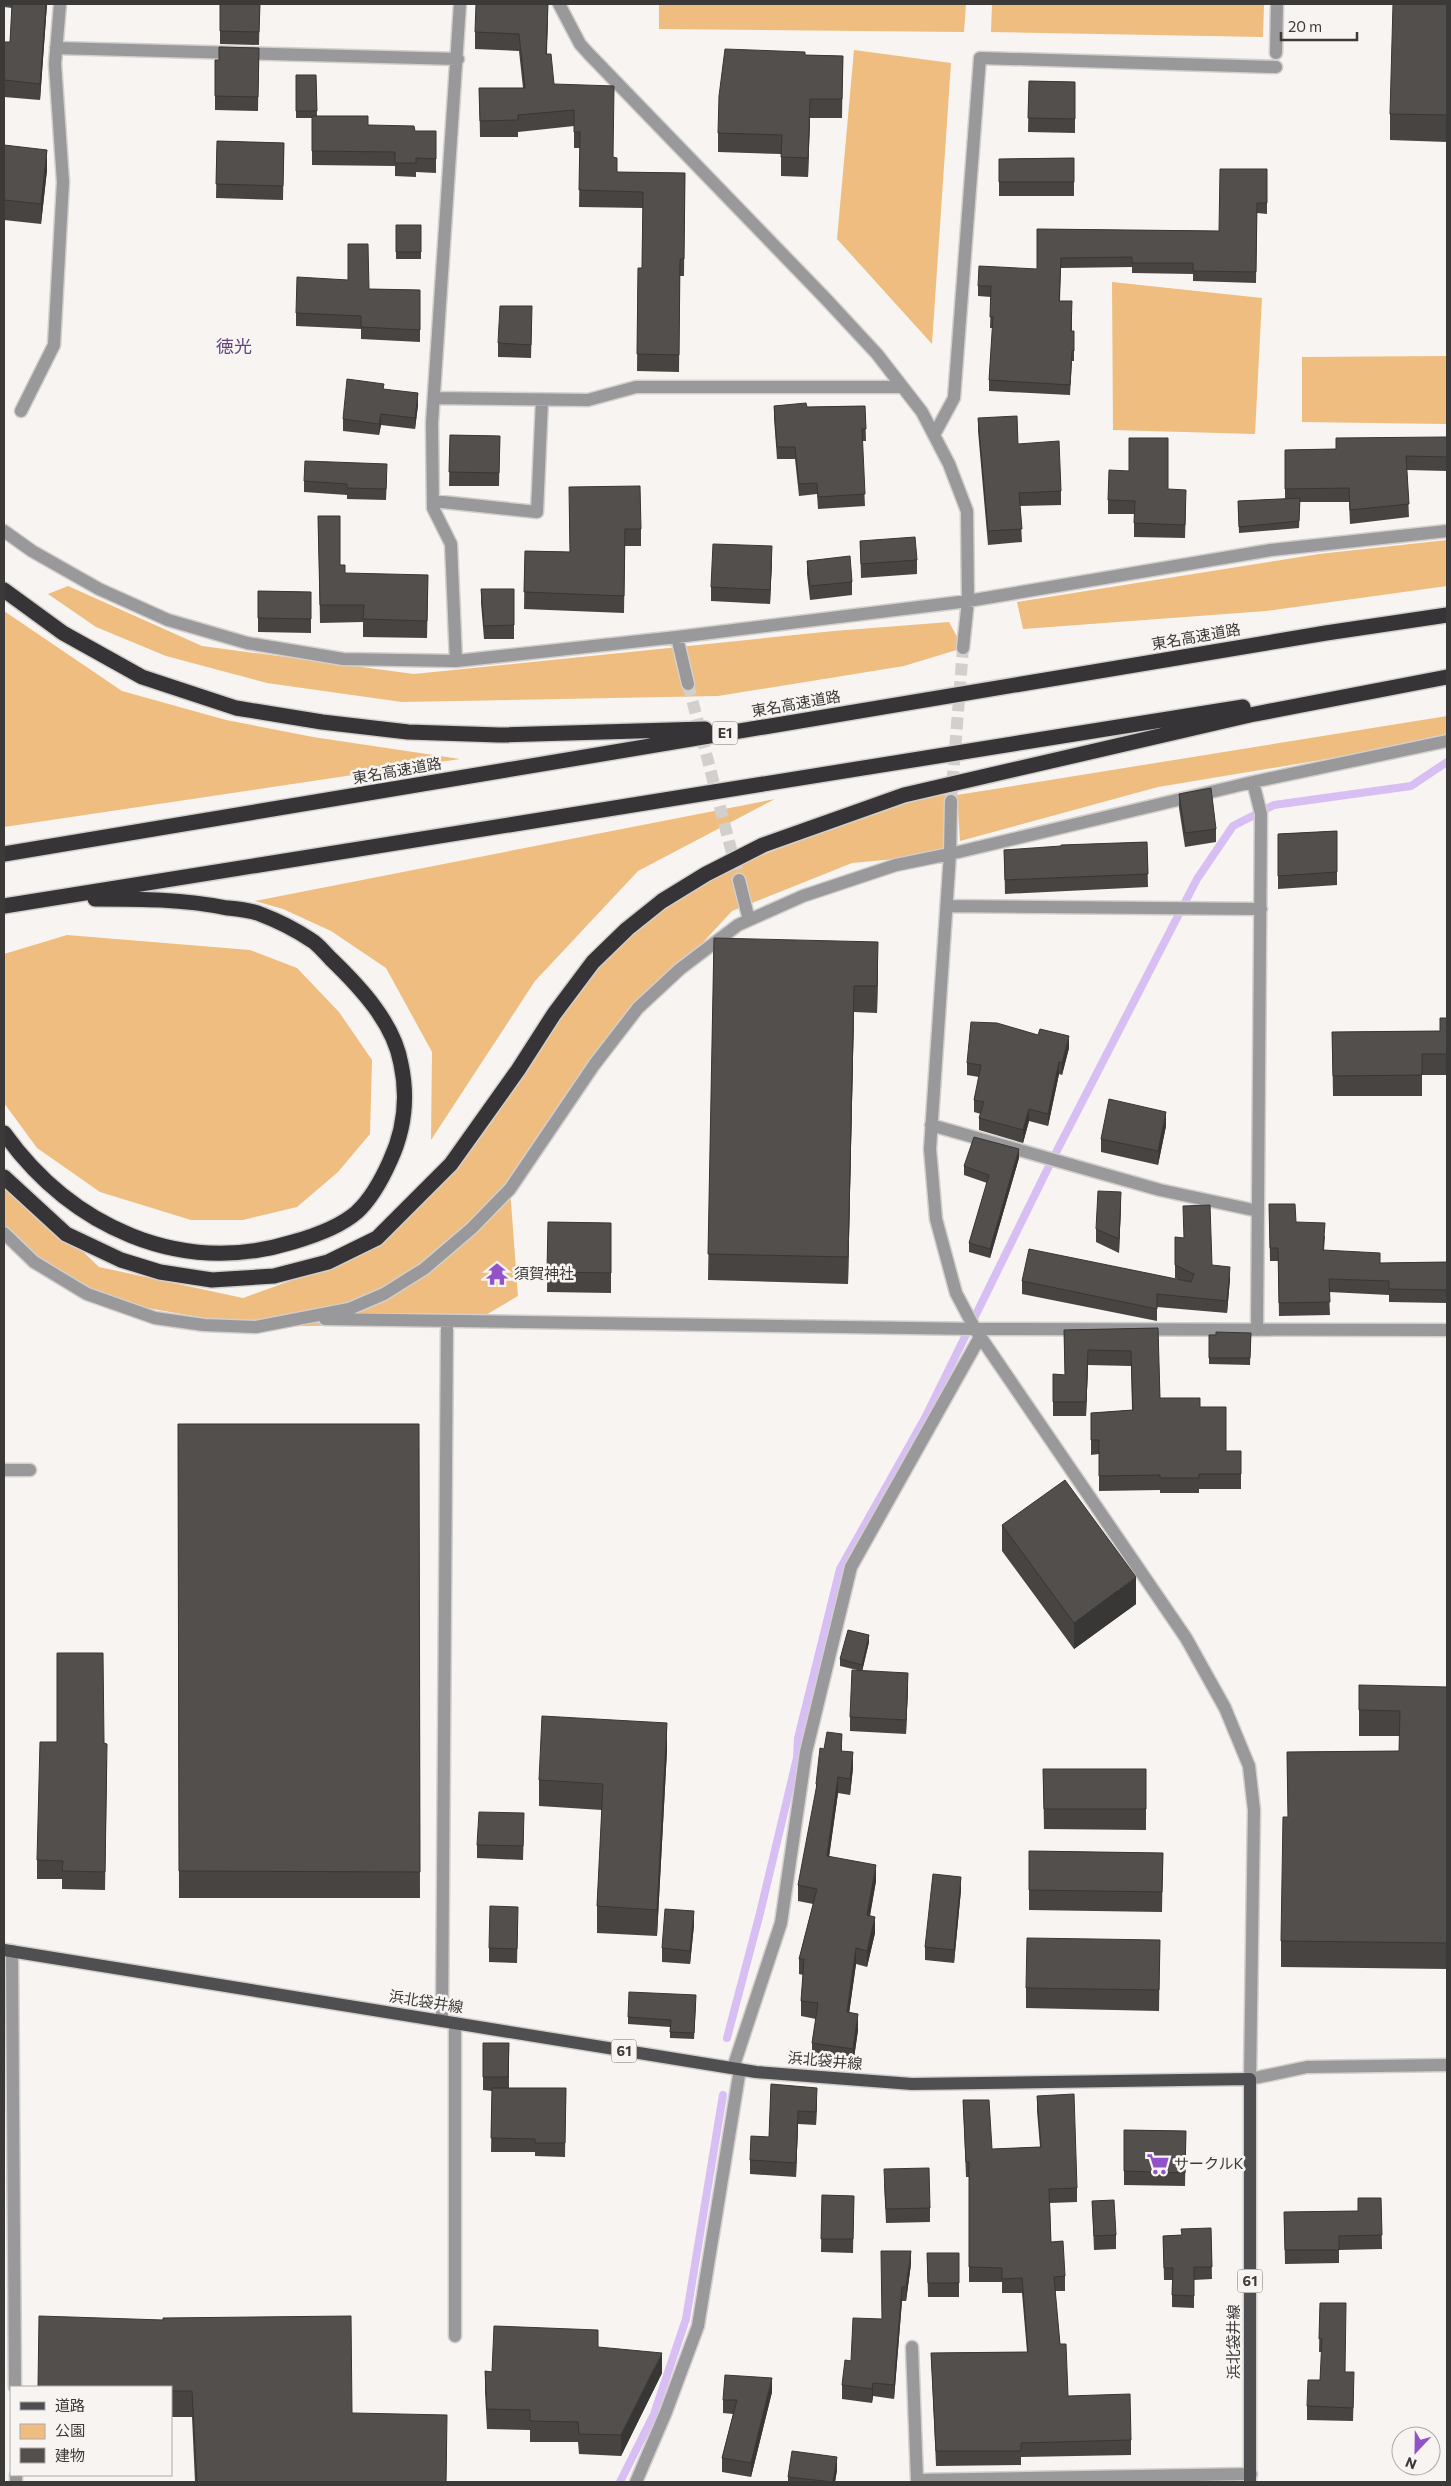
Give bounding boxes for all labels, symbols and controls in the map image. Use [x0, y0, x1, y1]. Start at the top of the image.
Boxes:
scale bar [1281, 10, 1357, 42]
text: 20 m [1288, 17, 1322, 35]
district label: 徳光 [216, 335, 252, 357]
street label: 東名高速道路 [1150, 619, 1242, 653]
street label: 東名高速道路 [750, 686, 842, 720]
road number: E1 [712, 721, 738, 744]
street label: 東名高速道路 [351, 753, 443, 787]
temple icon: 須賀神社 [484, 1261, 510, 1287]
place label: 須賀神社 [514, 1264, 574, 1282]
street label: 浜北袋井線 [388, 1986, 465, 2016]
road number: 61 [612, 2040, 636, 2062]
street label: 浜北袋井線 [787, 2048, 863, 2072]
supermarket icon: サークルK [1145, 2151, 1171, 2177]
place label: サークルK [1174, 2154, 1244, 2172]
road number: 61 [1238, 2270, 1262, 2292]
street label: 浜北袋井線 [1224, 2304, 1242, 2380]
legend [10, 2386, 172, 2476]
text: 道路 [55, 2396, 85, 2414]
text: 公園 [55, 2421, 85, 2439]
north arrow [1391, 2426, 1441, 2476]
text: 建物 [55, 2446, 85, 2464]
text: N [1403, 2454, 1419, 2473]

